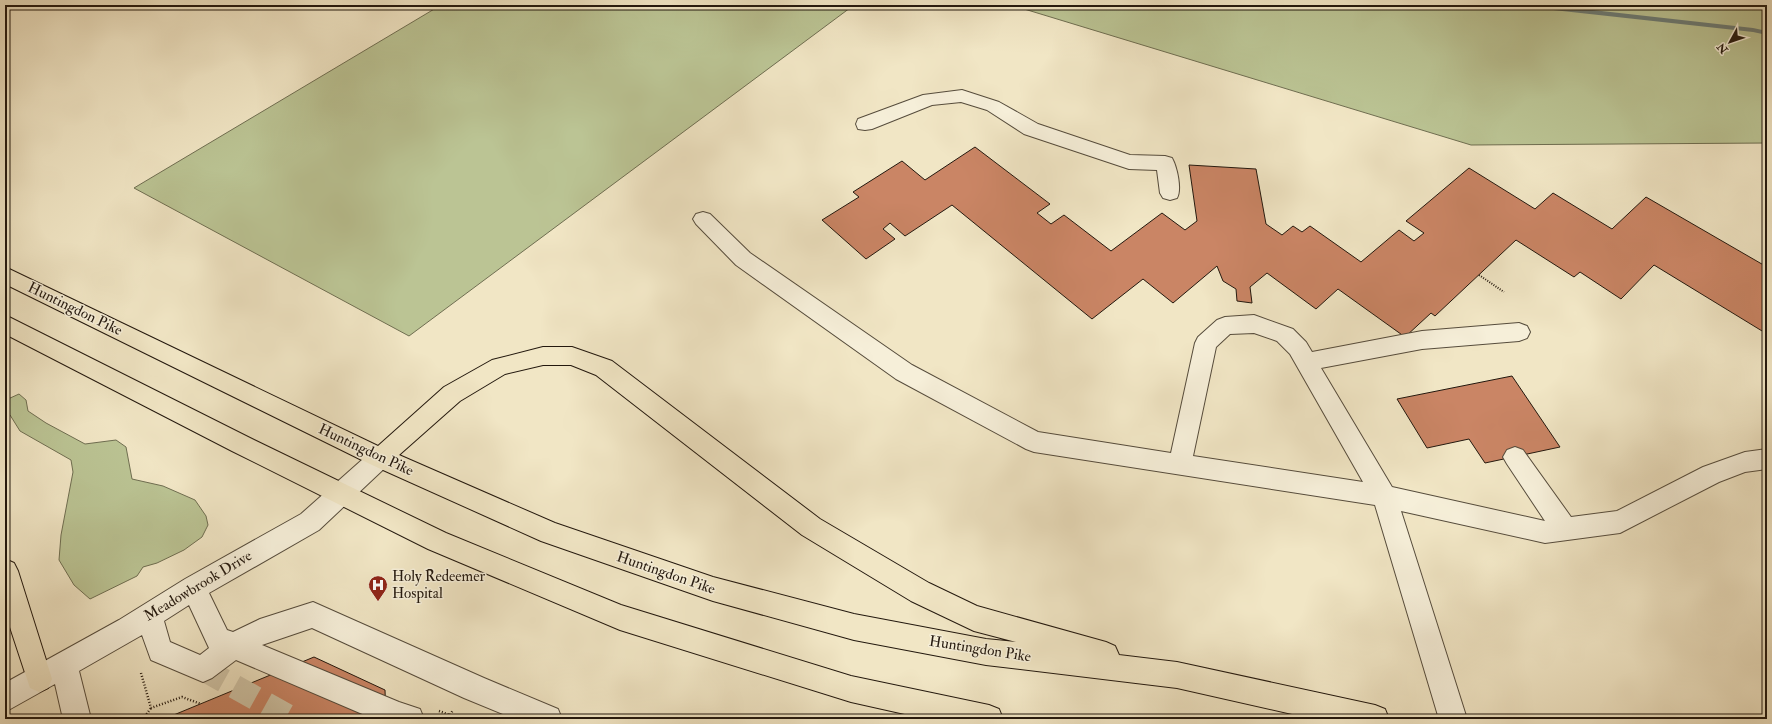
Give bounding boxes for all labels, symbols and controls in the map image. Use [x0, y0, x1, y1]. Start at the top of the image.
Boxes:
north arrow [1710, 22, 1750, 62]
text: N [1714, 39, 1732, 57]
street label: Huntingdon Pike [25, 278, 125, 340]
street label: Huntingdon Pike [315, 420, 417, 480]
street label: Meadowbrook Drive [141, 546, 255, 626]
street label: Huntingdon Pike [614, 547, 718, 599]
place label: Holy Redeemer Hospital [392, 567, 485, 604]
hospital icon: Holy Redeemer Hospital [367, 574, 389, 602]
street label: Huntingdon Pike [928, 632, 1032, 666]

